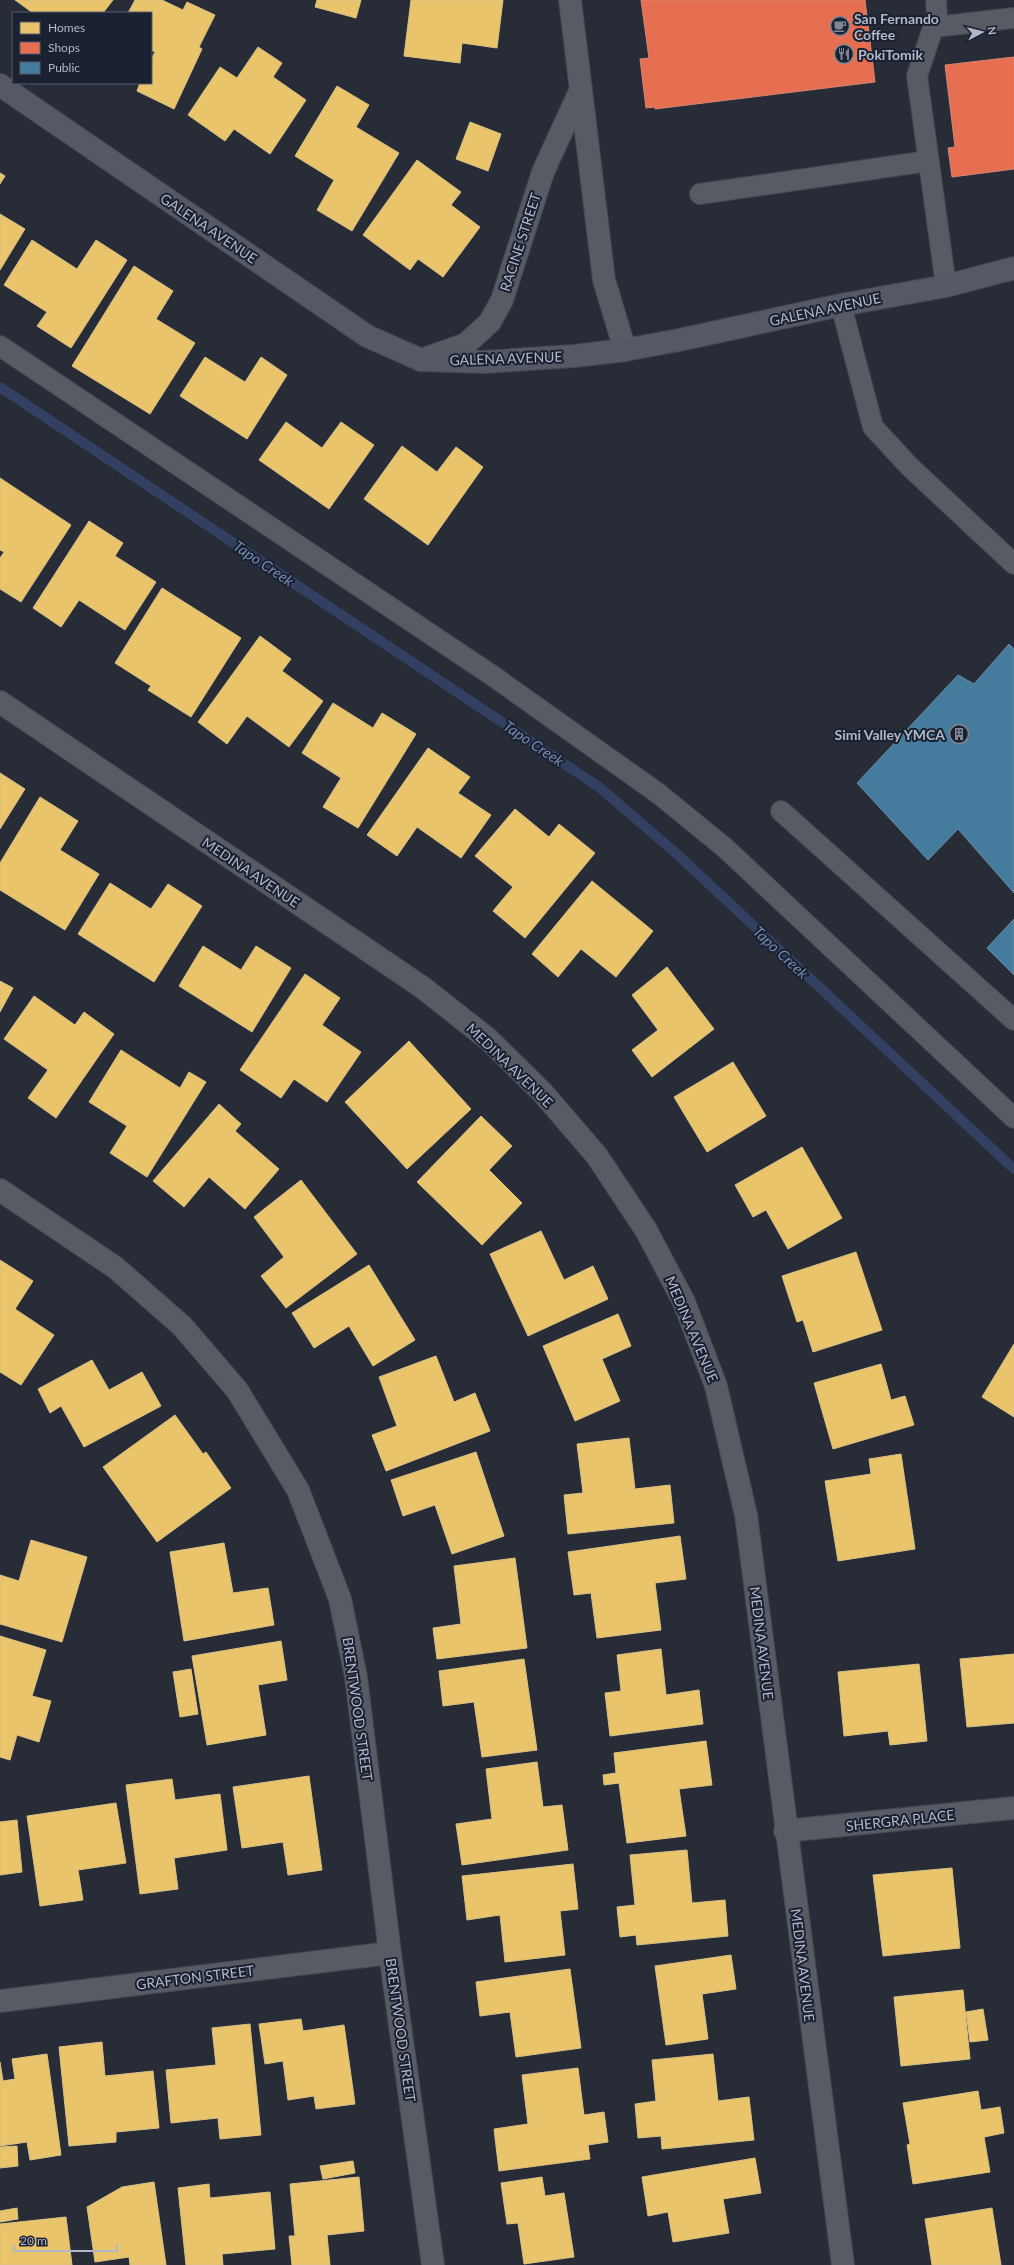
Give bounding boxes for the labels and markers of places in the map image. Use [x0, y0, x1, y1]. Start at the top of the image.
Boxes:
place label: San Fernando Coffee [854, 10, 939, 43]
cafe icon: San Fernando Coffee [829, 15, 851, 37]
restaurant icon: PokiTomik [833, 43, 855, 65]
place label: PokiTomik [858, 46, 923, 63]
building icon: Simi Valley YMCA [948, 723, 970, 745]
place label: Simi Valley YMCA [834, 726, 945, 743]

